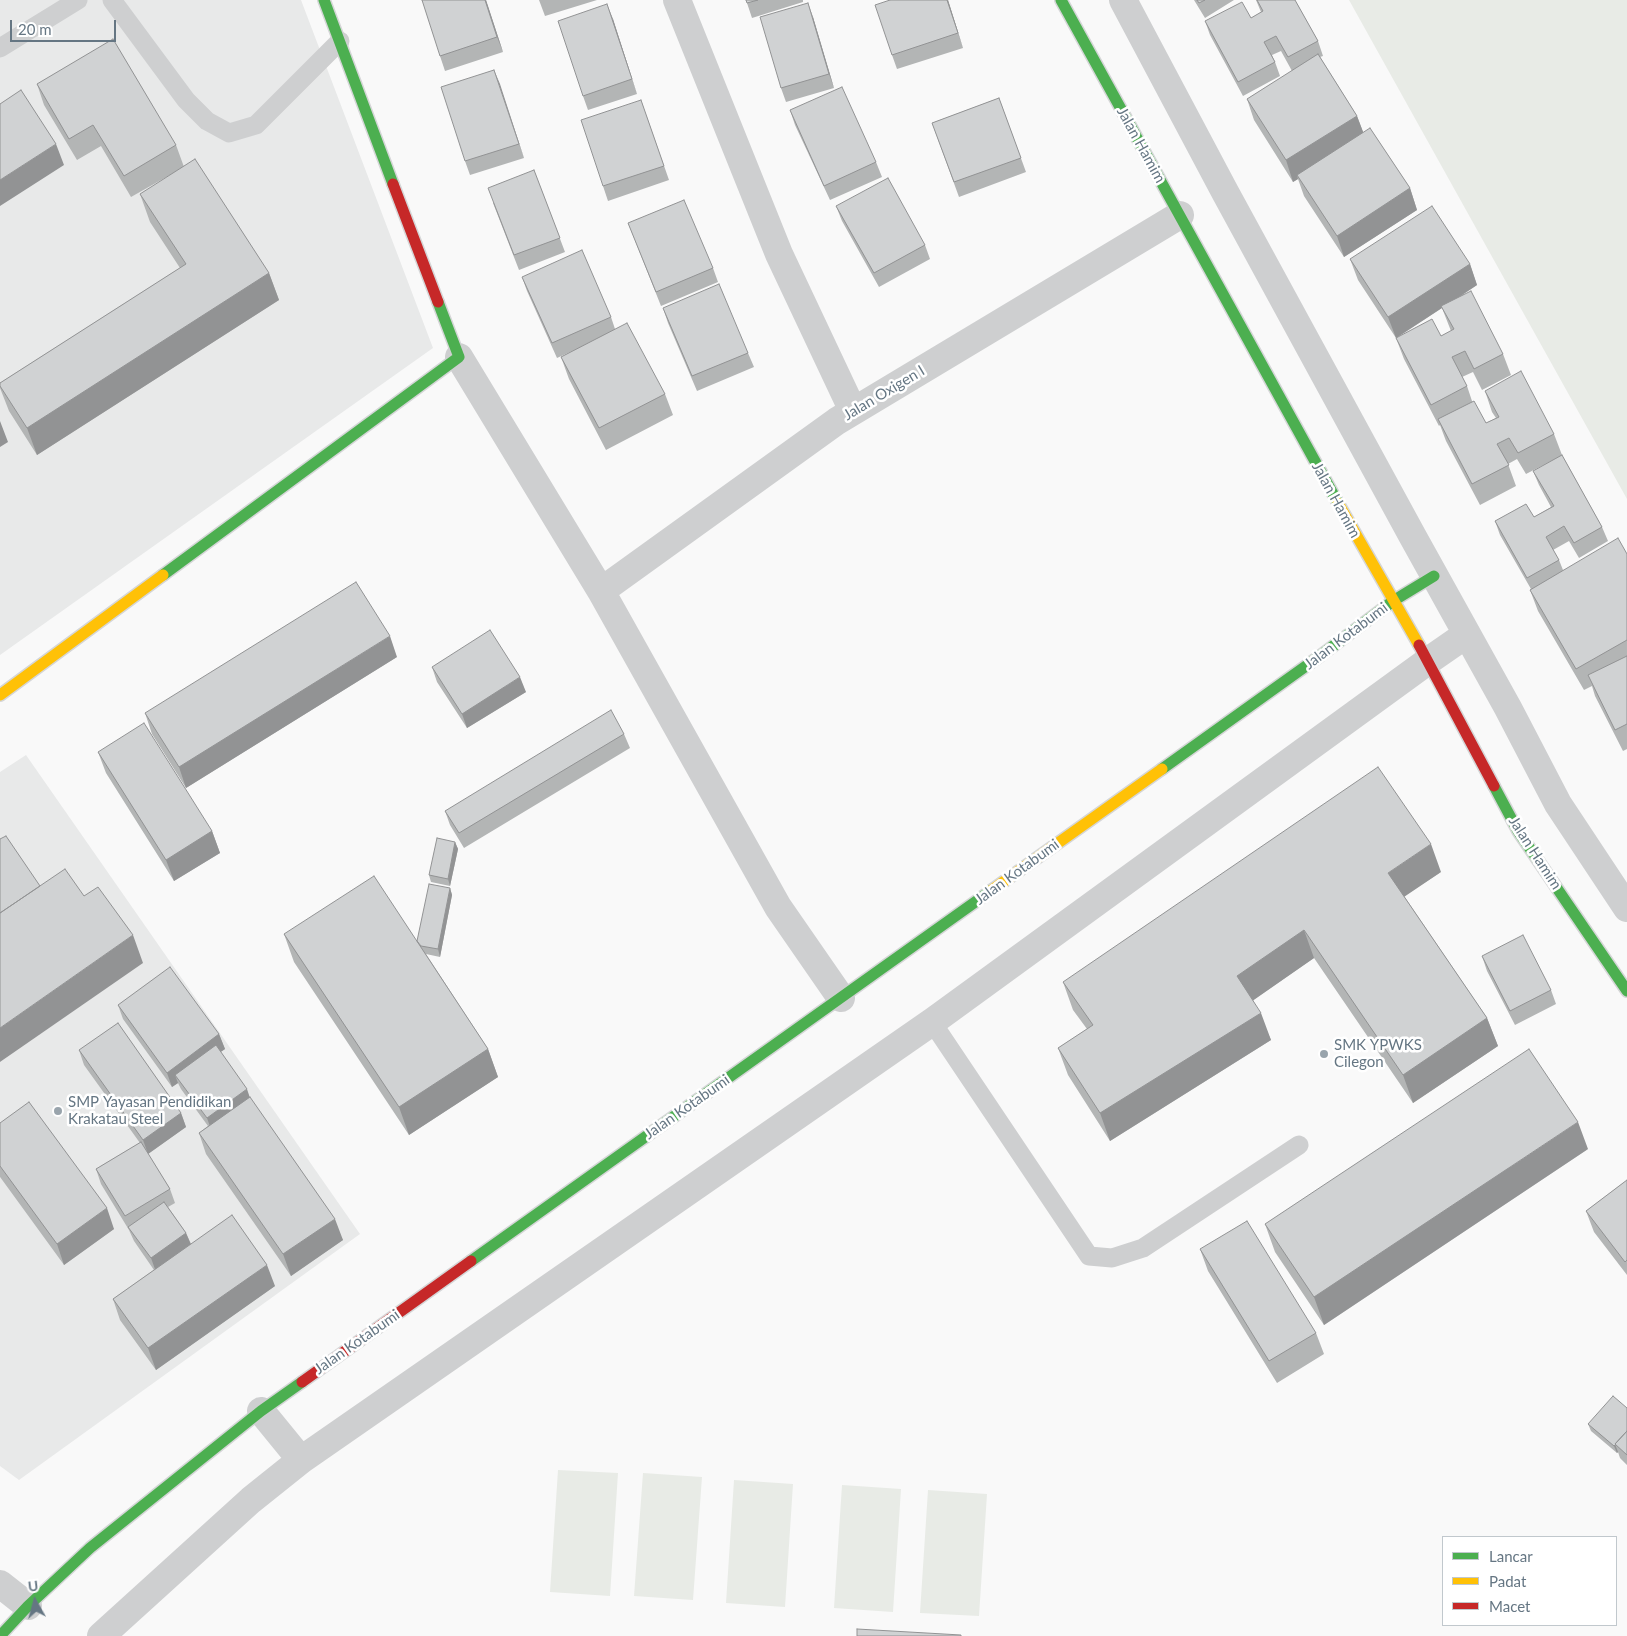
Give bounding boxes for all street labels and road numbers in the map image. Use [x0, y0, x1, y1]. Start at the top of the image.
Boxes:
street label: Jalan Hamim [1113, 104, 1169, 186]
street label: Jalan Oxigen I [840, 362, 928, 424]
street label: Jalan Hamim [1308, 459, 1364, 541]
street label: Jalan Kotabumi [1301, 599, 1391, 673]
street label: Jalan Hamim [1505, 813, 1565, 893]
street label: Jalan Kotabumi [971, 835, 1063, 909]
street label: Jalan Kotabumi [641, 1071, 733, 1143]
street label: Jalan Kotabumi [311, 1306, 403, 1378]

